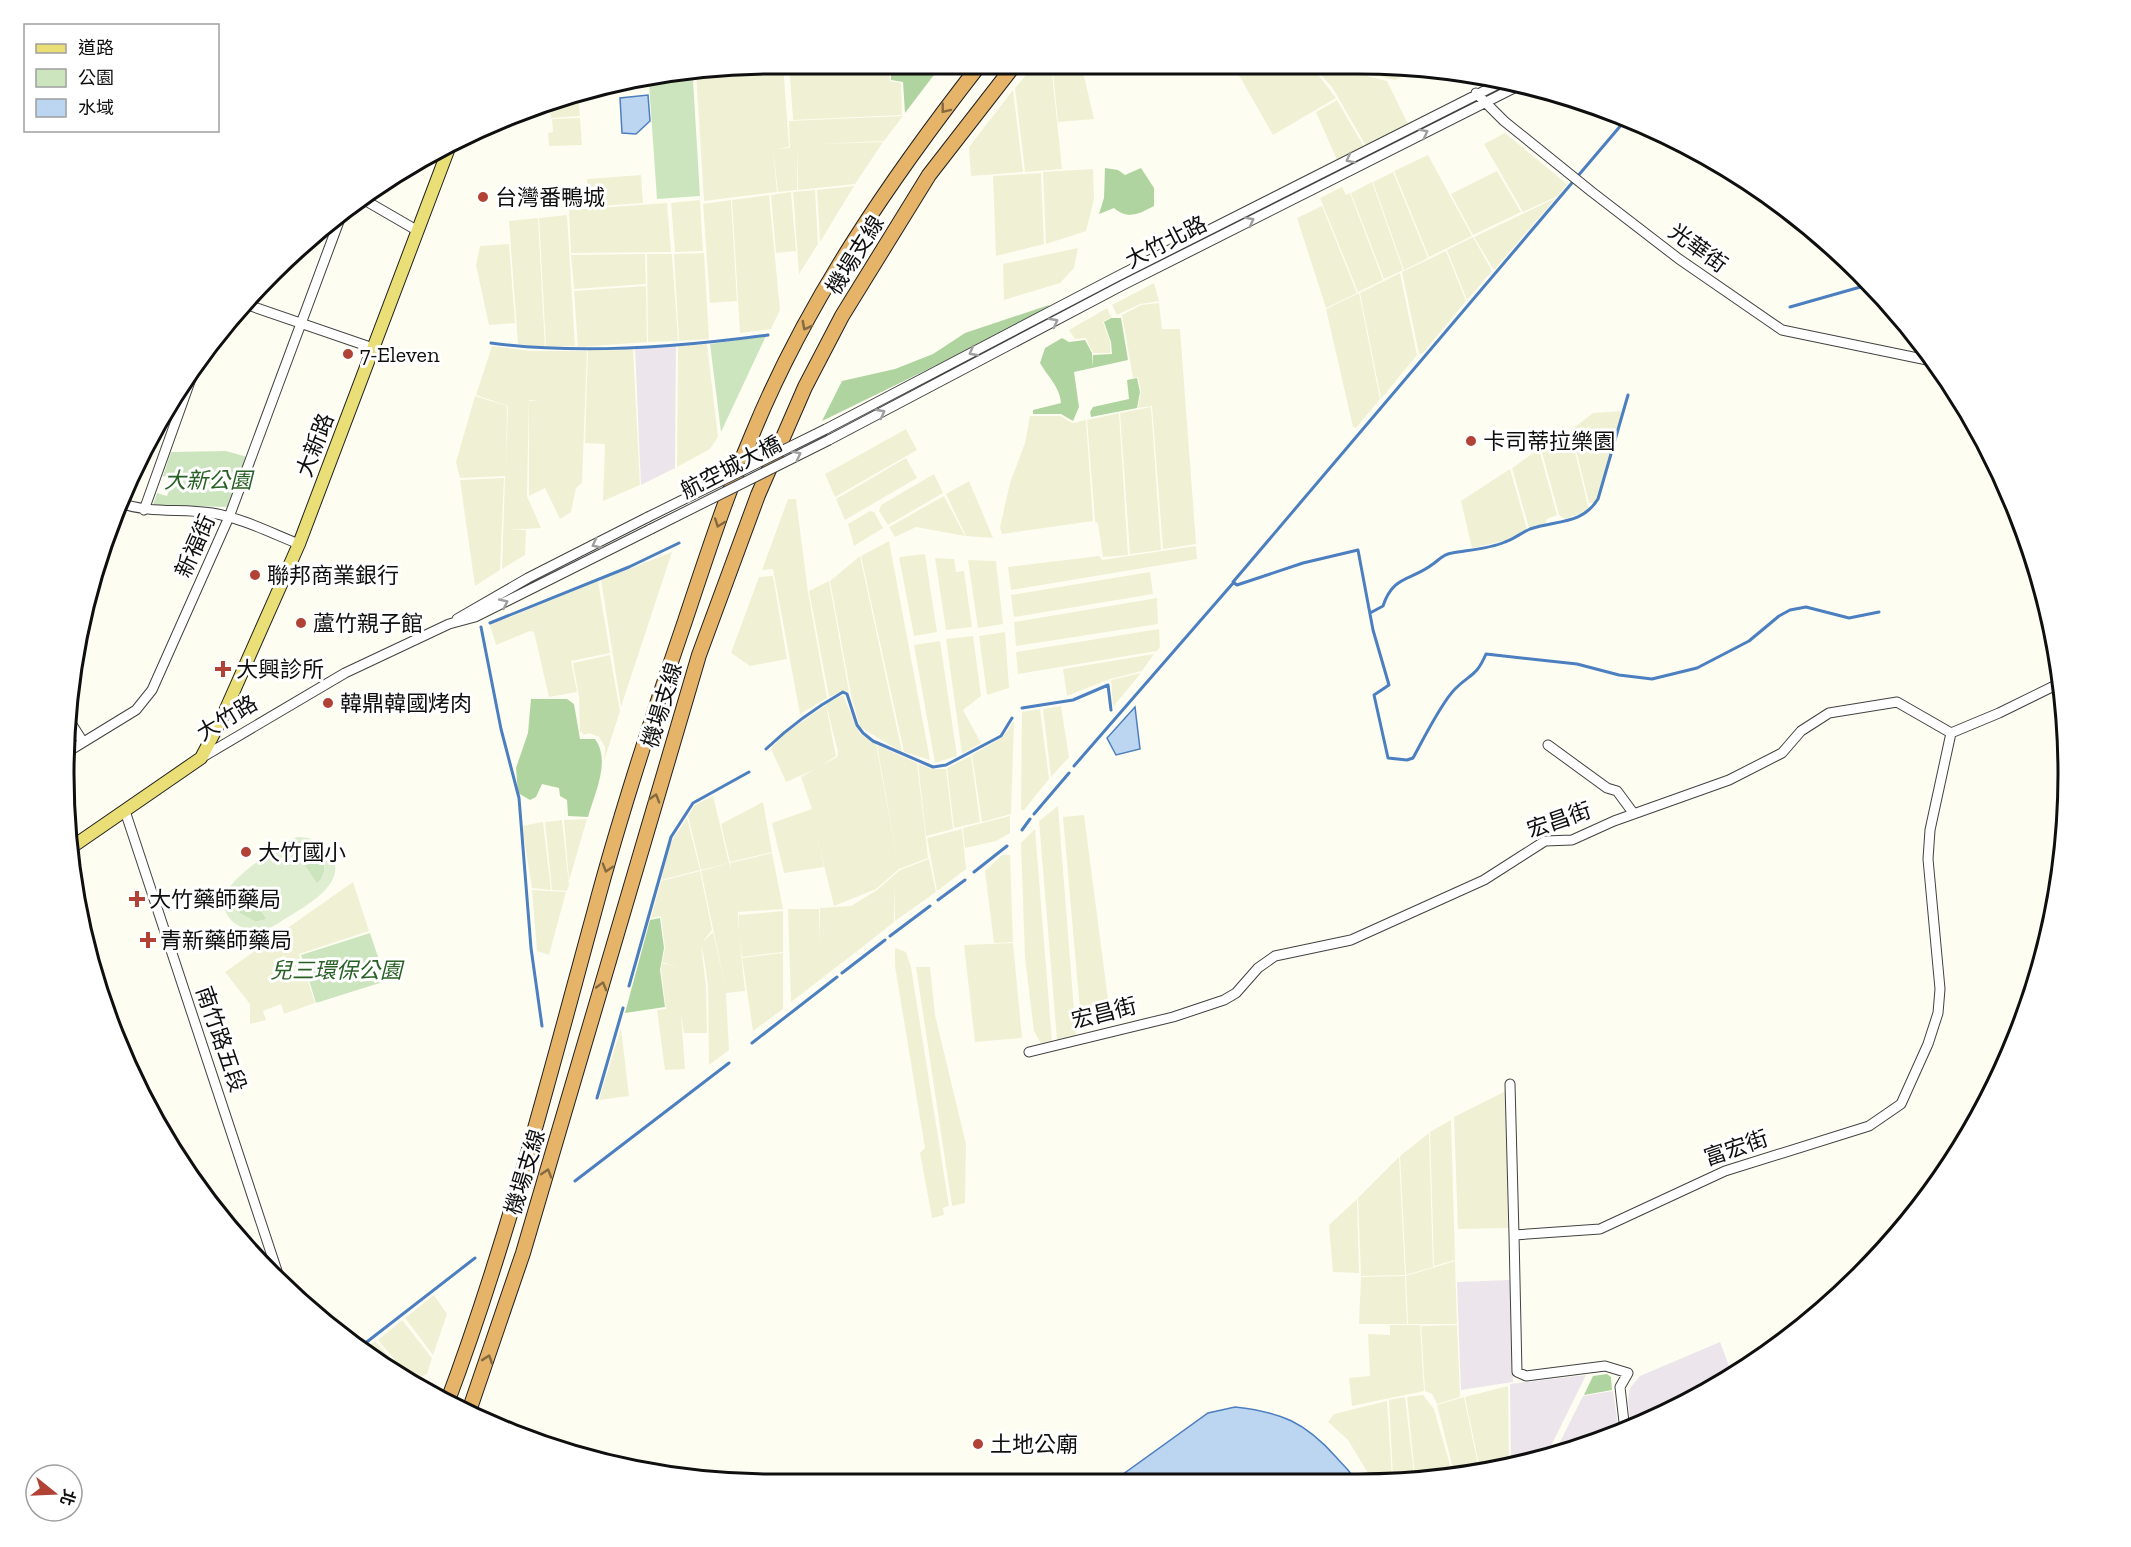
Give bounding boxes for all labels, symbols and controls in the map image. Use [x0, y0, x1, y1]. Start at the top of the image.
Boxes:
legend [24, 24, 219, 132]
text: 道路 [78, 37, 114, 59]
text: 公園 [78, 67, 114, 89]
text: 水域 [78, 97, 114, 119]
one-way arrow [942, 103, 953, 114]
one-way arrow [1418, 128, 1429, 140]
one-way arrow [1346, 152, 1356, 163]
place label: 台灣番鴨城 [495, 184, 605, 211]
marker: 台灣番鴨城 [476, 190, 490, 204]
street label: 大竹北路 [1121, 210, 1211, 274]
street label: 機場支線 [820, 211, 890, 299]
one-way arrow [1244, 217, 1255, 228]
street label: 光華街 [1663, 218, 1733, 278]
one-way arrow [1048, 318, 1058, 329]
one-way arrow [802, 320, 813, 330]
place label: 7-Eleven [360, 341, 440, 368]
one-way arrow [969, 345, 980, 356]
marker: 7-Eleven [341, 347, 355, 361]
one-way arrow [875, 408, 886, 420]
street label: 大新路 [291, 409, 339, 481]
place label: 卡司蒂拉樂園 [1483, 428, 1615, 455]
street label: 航空城大橋 [676, 430, 786, 504]
marker: 卡司蒂拉樂園 [1464, 434, 1478, 448]
one-way arrow [791, 451, 802, 463]
park label: 大新公園 [164, 467, 255, 494]
street label: 新福街 [169, 510, 221, 582]
one-way arrow [713, 517, 726, 528]
one-way arrow [591, 537, 602, 548]
place label: 聯邦商業銀行 [267, 562, 399, 589]
marker: 聯邦商業銀行 [248, 568, 262, 582]
one-way arrow [497, 599, 508, 611]
place label: 蘆竹親子館 [313, 610, 423, 637]
marker: 蘆竹親子館 [294, 616, 308, 630]
place label: 大興診所 [236, 656, 324, 683]
street label: 機場支線 [636, 659, 688, 751]
marker: 大興診所 [214, 660, 232, 678]
street label: 大竹路 [192, 689, 262, 747]
place label: 韓鼎韓國烤肉 [340, 690, 472, 717]
marker: 韓鼎韓國烤肉 [321, 696, 335, 710]
one-way arrow [648, 794, 660, 804]
street label: 宏昌街 [1523, 796, 1595, 844]
place label: 大竹國小 [258, 839, 346, 866]
marker: 大竹國小 [239, 845, 253, 859]
one-way arrow [602, 863, 614, 873]
place label: 大竹藥師藥局 [149, 886, 281, 913]
marker: 大竹藥師藥局 [130, 892, 144, 906]
place label: 青新藥師藥局 [160, 927, 292, 954]
marker: 青新藥師藥局 [141, 933, 155, 947]
park label: 兒三環保公園 [270, 957, 405, 984]
one-way arrow [595, 981, 607, 992]
street label: 南竹路五段 [190, 983, 252, 1095]
street label: 宏昌街 [1069, 992, 1139, 1034]
street label: 富宏街 [1700, 1124, 1772, 1172]
street label: 機場支線 [499, 1126, 551, 1218]
one-way arrow [540, 1168, 552, 1179]
one-way arrow [481, 1354, 494, 1365]
place label: 土地公廟 [990, 1431, 1078, 1458]
marker: 土地公廟 [971, 1437, 985, 1451]
north arrow [24, 1463, 84, 1523]
text: 北 [56, 1487, 79, 1508]

